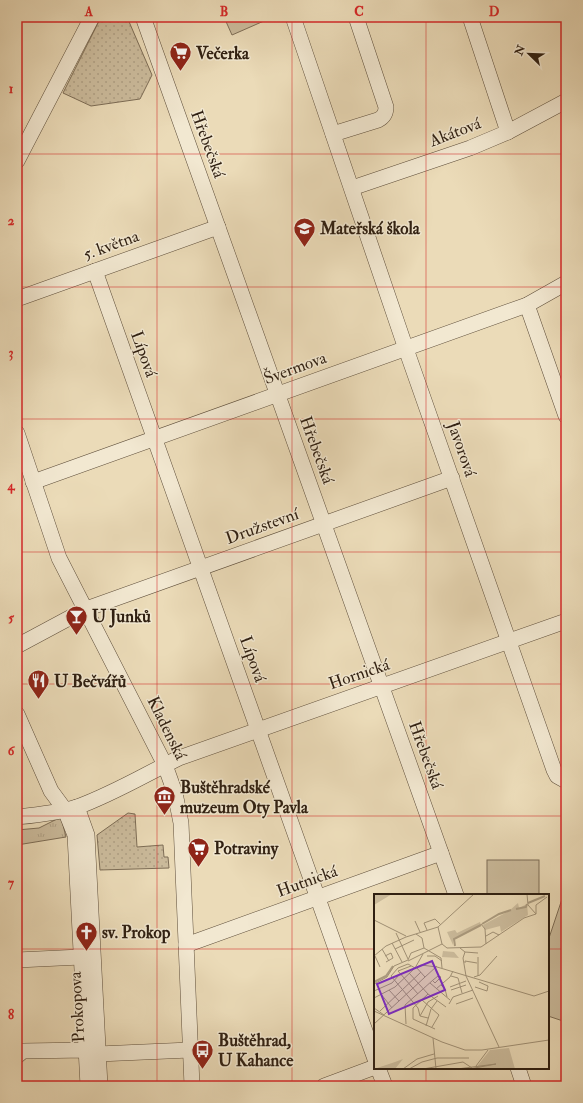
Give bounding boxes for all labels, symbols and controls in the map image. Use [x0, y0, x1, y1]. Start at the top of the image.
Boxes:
text: A [84, 4, 94, 20]
text: B [220, 4, 228, 20]
text: C [354, 4, 364, 20]
text: D [489, 4, 500, 20]
north arrow [509, 34, 549, 74]
supermarket icon: Večerka [168, 40, 194, 73]
text: N [512, 42, 529, 58]
place label: Večerka [195, 43, 250, 64]
text: 1 [9, 81, 14, 97]
street label: Hřebečská [186, 107, 230, 182]
street label: Akátová [425, 112, 485, 152]
text: 2 [8, 213, 15, 229]
school or university icon: Mateřská škola [291, 215, 317, 248]
place label: Mateřská škola [319, 218, 421, 239]
street label: 5. května [80, 225, 143, 265]
street label: Lípová [125, 328, 162, 381]
text: 3 [9, 345, 14, 361]
street label: Švermova [260, 345, 330, 389]
street label: Hřebečská [295, 413, 339, 488]
street label: Javorová [441, 418, 482, 481]
text: 4 [6, 478, 15, 494]
street label: Družstevní [223, 503, 303, 549]
bar icon: U Junků [64, 603, 90, 636]
place label: U Junků [92, 606, 151, 628]
text: 5 [8, 610, 14, 626]
street label: Lípová [234, 633, 271, 686]
street label: Hornická [326, 653, 393, 694]
restaurant icon: U Bečvářů [25, 668, 51, 701]
place label: U Bečvářů [54, 671, 126, 692]
street label: Kladenská [143, 693, 192, 764]
street label: Hřebečská [404, 718, 448, 793]
text: 6 [8, 743, 16, 759]
place label: Buštěhradské muzeum Oty Pavla [180, 777, 309, 819]
museum icon: Buštěhradské muzeum Oty Pavla [152, 784, 178, 817]
supermarket icon: Potraviny [185, 835, 211, 868]
place label: Potraviny [214, 838, 279, 860]
street label: Hutnická [274, 860, 341, 902]
text: 7 [8, 875, 15, 891]
inset map [374, 894, 549, 1069]
church icon: sv. Prokop [73, 919, 99, 952]
place label: sv. Prokop [102, 922, 171, 944]
street label: Prokopova [65, 970, 90, 1043]
text: 8 [8, 1007, 14, 1023]
place label: Buštěhrad, U Kahance [218, 1030, 294, 1071]
bus stop icon: Buštěhrad, U Kahance [190, 1037, 216, 1070]

